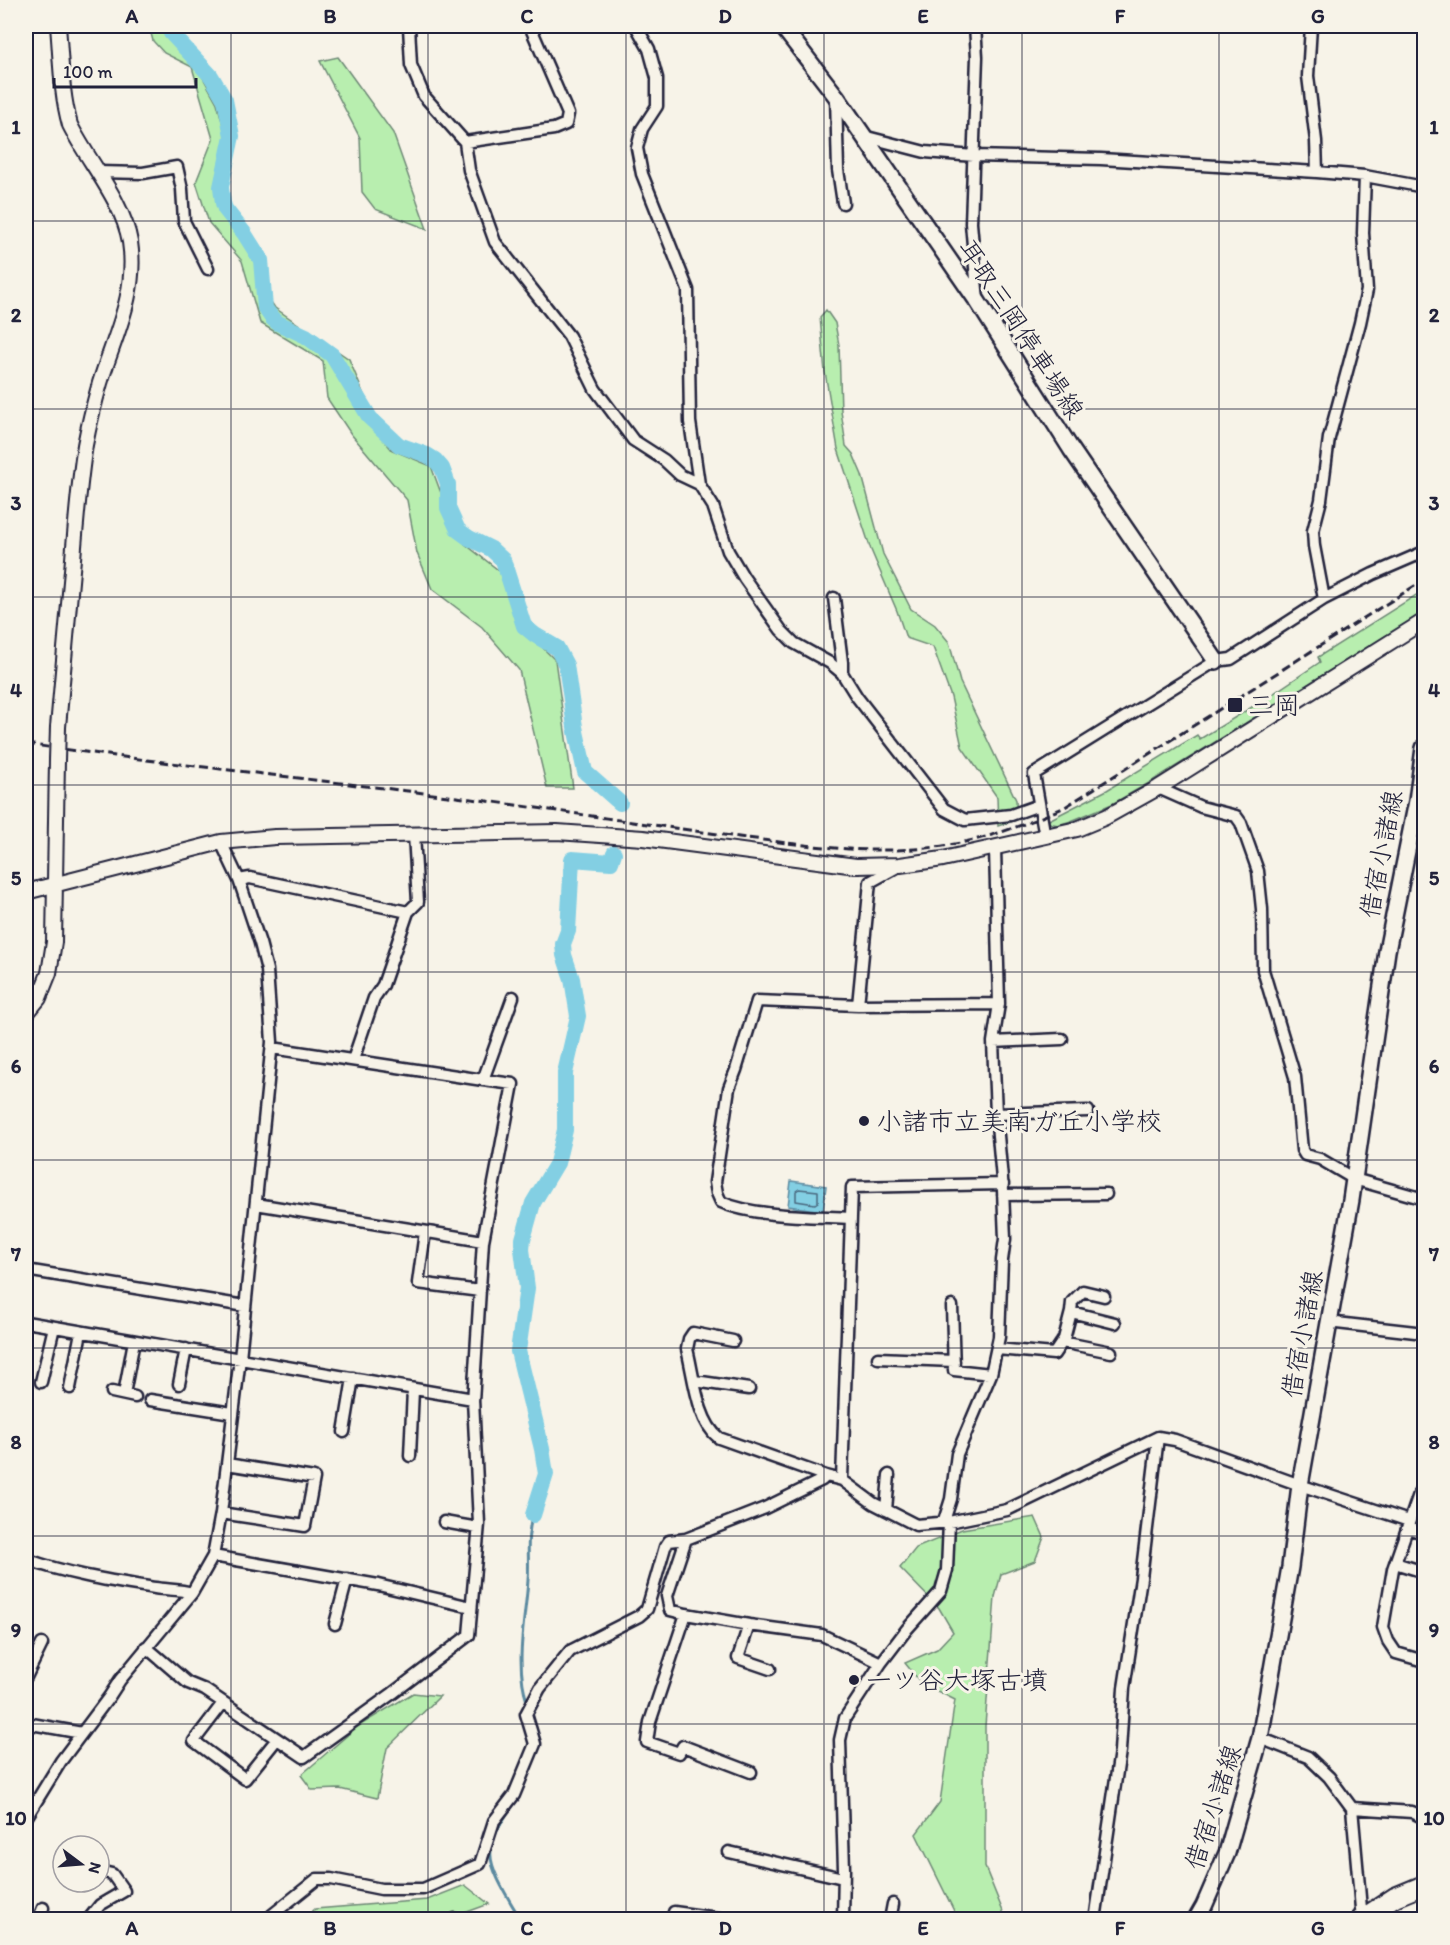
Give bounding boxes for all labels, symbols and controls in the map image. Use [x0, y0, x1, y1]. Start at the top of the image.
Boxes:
text: A [125, 4, 139, 28]
text: B [324, 4, 337, 28]
text: C [521, 4, 534, 28]
text: D [718, 4, 732, 28]
text: E [917, 4, 929, 28]
text: F [1115, 4, 1126, 28]
text: G [1311, 4, 1325, 28]
scale bar [54, 51, 196, 89]
text: 100 m [63, 61, 113, 83]
text: 1 [11, 115, 21, 139]
text: 1 [1429, 115, 1439, 139]
street label: 耳取三岡停車場線 [951, 233, 1091, 425]
text: 2 [11, 303, 22, 327]
text: 2 [1429, 303, 1440, 327]
text: 3 [11, 491, 22, 515]
text: 3 [1429, 491, 1440, 515]
text: 4 [10, 678, 22, 702]
text: 4 [1428, 678, 1440, 702]
place label: 三岡 [1248, 689, 1300, 721]
marker: 三岡 [1226, 696, 1244, 714]
street label: 借宿小諸線 [1353, 787, 1409, 921]
text: 5 [11, 866, 22, 890]
text: 5 [1429, 866, 1440, 890]
text: 6 [11, 1054, 22, 1078]
text: 6 [1429, 1054, 1440, 1078]
place label: 小諸市立美南ガ丘小学校 [876, 1105, 1162, 1137]
marker: 小諸市立美南ガ丘小学校 [857, 1114, 871, 1128]
text: 7 [10, 1242, 21, 1266]
text: 7 [1428, 1242, 1439, 1266]
street label: 借宿小諸線 [1275, 1267, 1329, 1401]
text: 8 [11, 1430, 22, 1454]
text: 8 [1429, 1430, 1440, 1454]
text: 9 [11, 1618, 21, 1642]
text: 9 [1429, 1618, 1439, 1642]
place label: 一ツ谷大塚古墳 [866, 1664, 1048, 1696]
marker: 一ツ谷大塚古墳 [847, 1673, 861, 1687]
street label: 借宿小諸線 [1178, 1740, 1248, 1874]
text: 10 [5, 1806, 27, 1830]
text: 10 [1423, 1806, 1445, 1830]
north arrow [51, 1834, 111, 1894]
text: N [84, 1860, 106, 1876]
text: A [125, 1916, 139, 1940]
text: B [324, 1916, 337, 1940]
text: C [521, 1916, 534, 1940]
text: D [718, 1916, 732, 1940]
text: E [917, 1916, 929, 1940]
text: F [1115, 1916, 1126, 1940]
text: G [1311, 1916, 1325, 1940]

